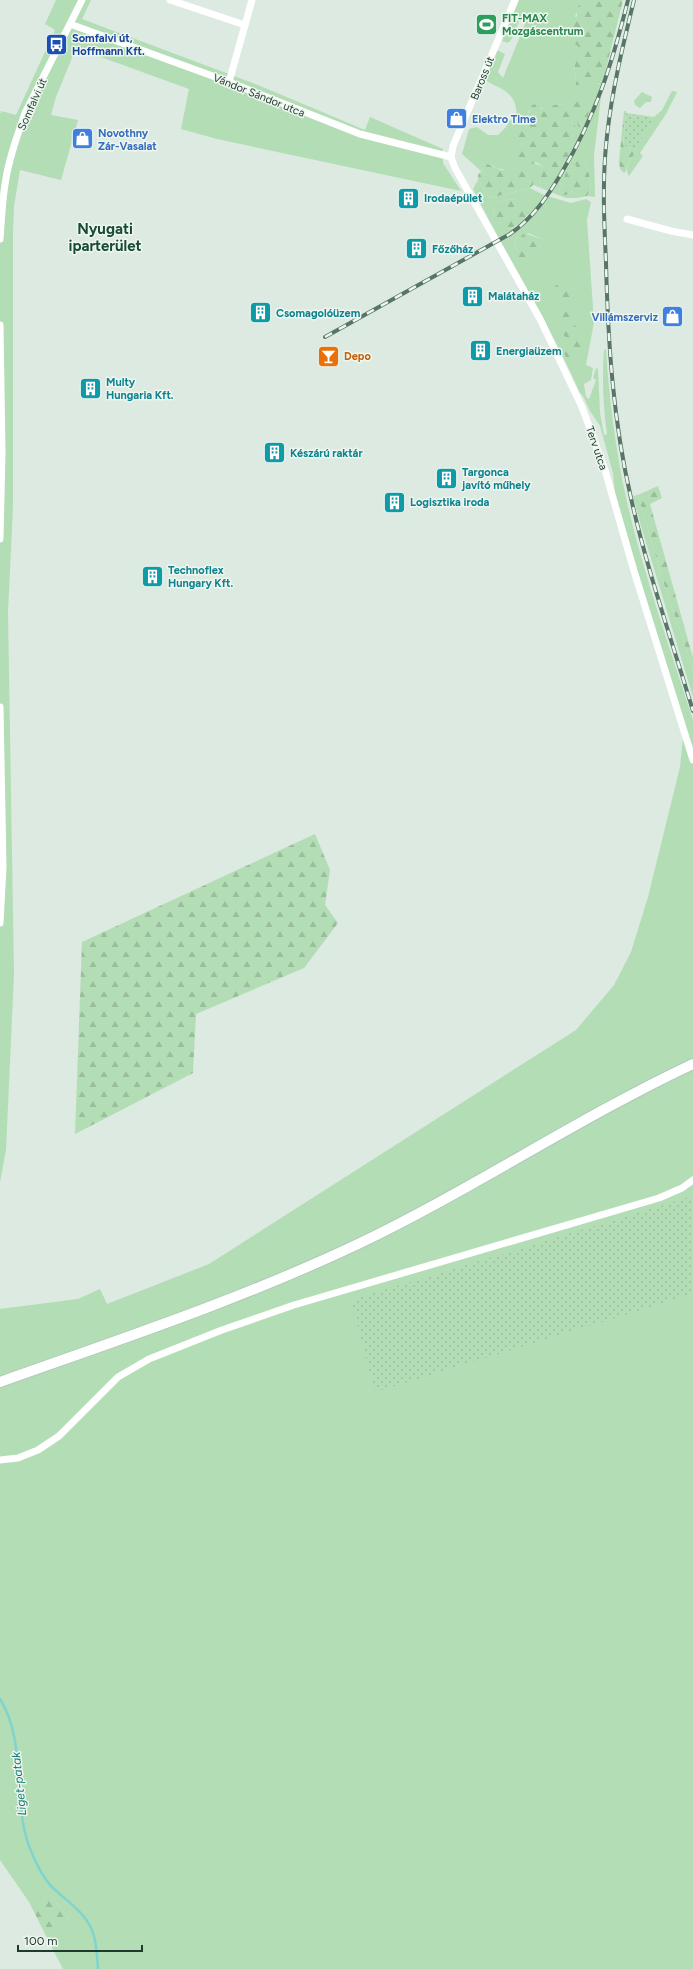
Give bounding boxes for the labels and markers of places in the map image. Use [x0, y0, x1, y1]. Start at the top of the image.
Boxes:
sports icon: FIT-MAX Mozgáscentrum [474, 11, 500, 37]
place label: FIT-MAX Mozgáscentrum [502, 12, 584, 38]
bus stop icon: Somfalvi út, Hoffmann Kft. [44, 31, 70, 57]
place label: Somfalvi út, Hoffmann Kft. [72, 32, 145, 58]
shop icon: Elektro Time [443, 106, 469, 132]
place label: Elektro Time [472, 113, 536, 126]
shop icon: Novothny Zár-Vasalat [69, 126, 95, 152]
place label: Novothny Zár-Vasalat [98, 127, 157, 153]
building icon: Irodaépület [396, 185, 422, 211]
place label: Irodaépület [424, 192, 483, 205]
building icon: Főzőház [403, 236, 429, 262]
place label: Főzőház [432, 243, 473, 256]
building icon: Malátaház [460, 283, 486, 309]
place label: Malátaház [488, 290, 539, 303]
building icon: Csomagolóüzem [247, 300, 273, 326]
shop icon: Villámszerviz [660, 304, 686, 330]
place label: Csomagolóüzem [276, 307, 361, 320]
place label: Villámszerviz [591, 311, 658, 324]
building icon: Energiaüzem [467, 338, 493, 364]
bar icon: Depo [316, 343, 342, 369]
place label: Energiaüzem [496, 345, 562, 358]
place label: Depo [344, 350, 371, 363]
building icon: Multy Hungaria Kft. [77, 375, 103, 401]
place label: Multy Hungaria Kft. [106, 376, 174, 402]
building icon: Készárú raktár [262, 440, 288, 466]
place label: Készárú raktár [290, 447, 363, 460]
building icon: Targonca javító műhely [434, 465, 460, 491]
place label: Targonca javító műhely [461, 466, 531, 492]
building icon: Logisztika iroda [381, 489, 407, 515]
place label: Logisztika iroda [410, 496, 490, 509]
building icon: Technoflex Hungary Kft. [140, 563, 166, 589]
place label: Technoflex Hungary Kft. [168, 564, 233, 590]

